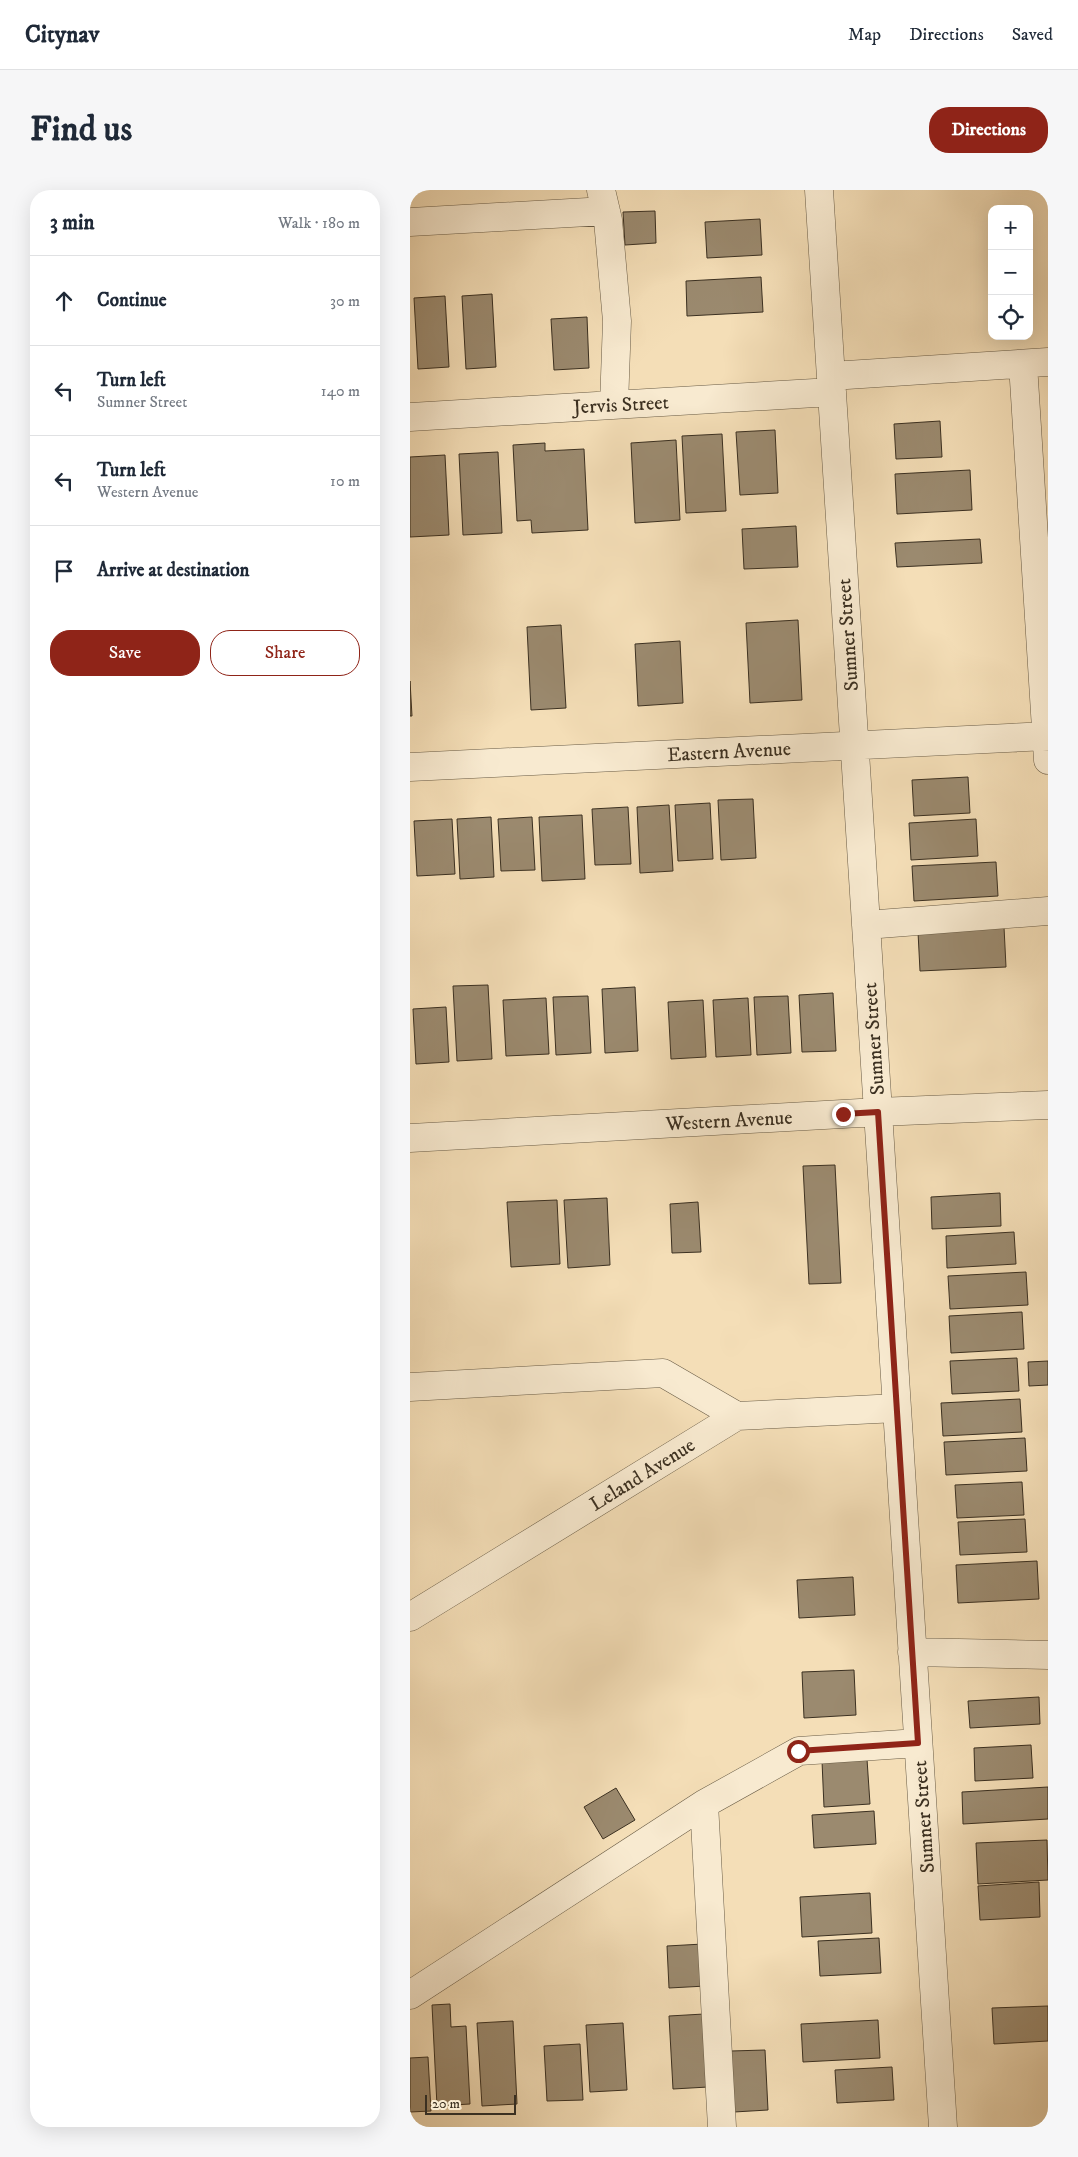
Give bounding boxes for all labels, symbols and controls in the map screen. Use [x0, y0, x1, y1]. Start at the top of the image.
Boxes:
text: Citynav [25, 20, 99, 50]
text: Map [848, 24, 881, 46]
text: Directions [909, 24, 984, 46]
text: Saved [1012, 24, 1053, 46]
button: Directions [929, 107, 1048, 153]
text: Find us [30, 108, 132, 152]
map controls [988, 205, 1033, 340]
button: + [988, 205, 1033, 250]
text: 3 min [50, 210, 95, 236]
text: Walk · 180 m [278, 213, 360, 233]
button: − [988, 250, 1033, 295]
icon: ahead [50, 287, 78, 315]
text: Continue [97, 289, 167, 312]
text: 30 m [330, 291, 360, 311]
button: locate [988, 295, 1033, 340]
text: Turn left [97, 369, 166, 392]
icon: left [50, 377, 78, 405]
text: 140 m [321, 381, 360, 401]
street label: Jervis Street [571, 391, 670, 421]
text: Sumner Street [97, 392, 187, 412]
text: Turn left [97, 459, 166, 482]
icon: left [50, 467, 78, 495]
text: 10 m [330, 471, 360, 491]
text: Western Avenue [97, 482, 198, 502]
icon: arrive [50, 557, 78, 585]
text: Arrive at destination [97, 559, 249, 582]
street label: Sumner Street [832, 578, 865, 692]
button: Save [50, 630, 200, 676]
button: Share [210, 630, 360, 676]
street label: Eastern Avenue [667, 737, 792, 768]
street label: Sumner Street [858, 982, 891, 1096]
route end [832, 1103, 855, 1126]
street label: Western Avenue [664, 1106, 793, 1137]
street label: Leland Avenue [585, 1433, 700, 1518]
route start [787, 1740, 810, 1763]
street label: Sumner Street [908, 1760, 941, 1874]
scale bar [425, 2092, 516, 2115]
text: 20 m [432, 2095, 460, 2113]

